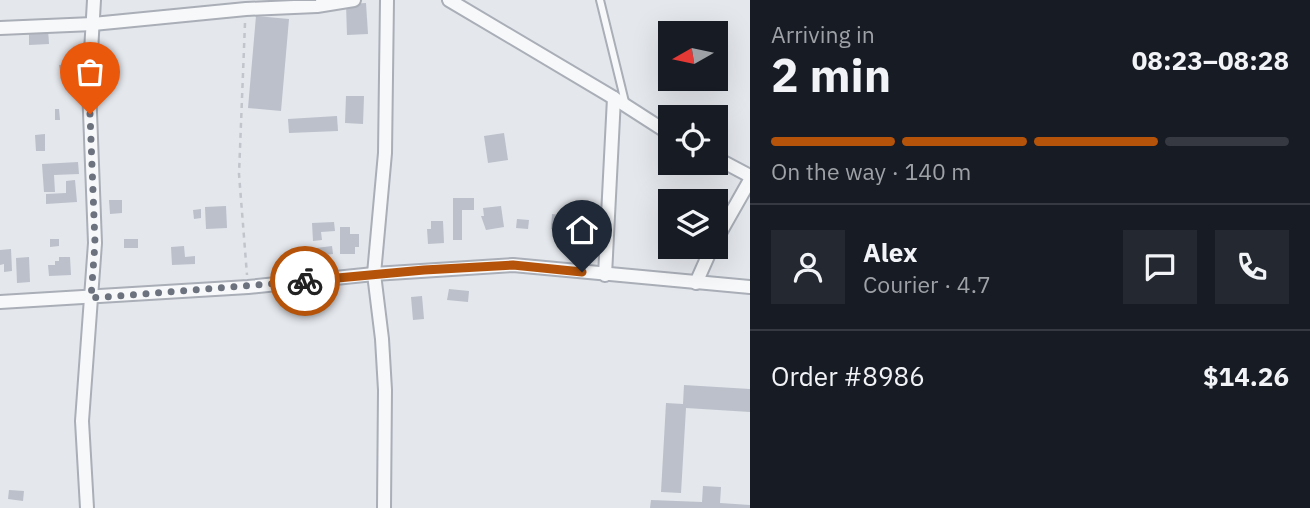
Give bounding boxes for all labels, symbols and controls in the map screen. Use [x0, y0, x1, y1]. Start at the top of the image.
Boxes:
text: Arriving in [771, 19, 875, 49]
north arrow [658, 21, 728, 91]
map controls [658, 21, 728, 259]
pin [60, 42, 120, 114]
text: 08:23–08:28 [1132, 43, 1289, 77]
text: 2 min [771, 45, 891, 105]
icon: bag [71, 53, 109, 91]
button: locate [658, 105, 728, 175]
text: On the way · 140 m [771, 156, 971, 186]
button: layers [658, 189, 728, 259]
pin [552, 200, 612, 272]
icon: home [563, 211, 601, 249]
button: person [771, 230, 845, 304]
button: chat [1123, 230, 1197, 304]
button: phone [1215, 230, 1289, 304]
text: Alex [863, 235, 917, 269]
courier [270, 246, 340, 316]
icon: bike [286, 262, 324, 300]
text: Courier · 4.7 [863, 269, 991, 299]
text: Order #8986 [771, 359, 925, 393]
text: $14.26 [1203, 359, 1289, 393]

